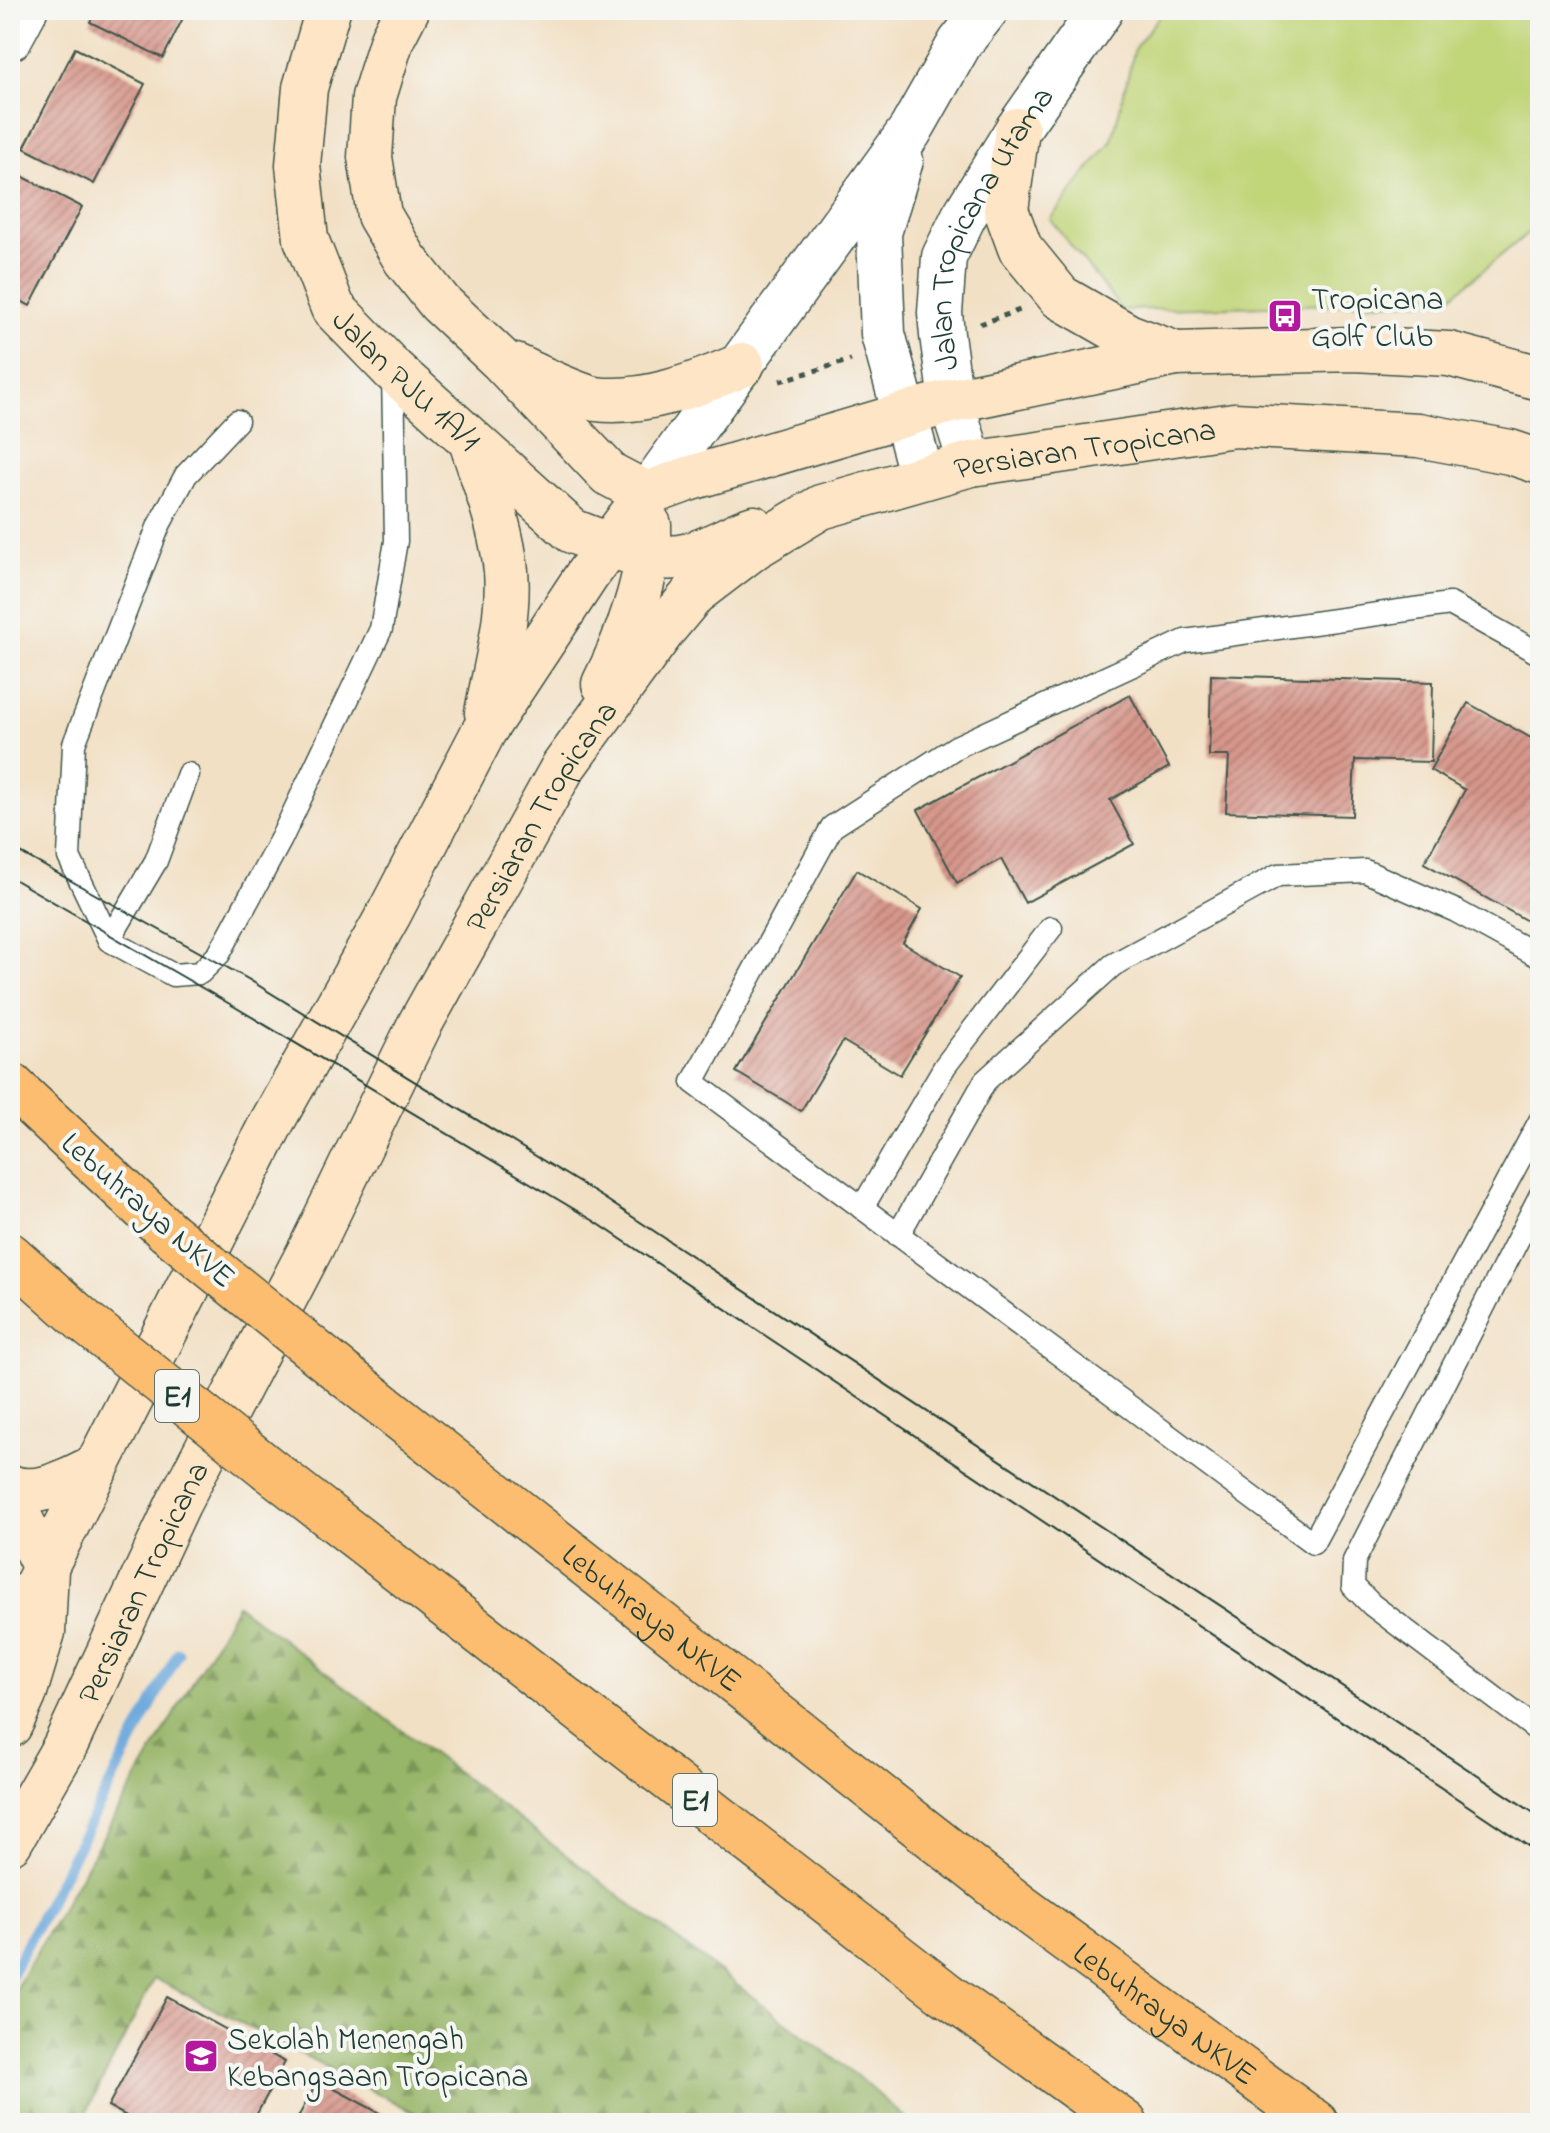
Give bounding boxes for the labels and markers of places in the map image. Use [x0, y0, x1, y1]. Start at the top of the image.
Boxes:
place label: Tropicana Golf Club [1311, 278, 1444, 362]
bus stop icon: Tropicana Golf Club [1266, 297, 1304, 335]
place label: Sekolah Menengah Kebangsaan Tropicana [227, 2018, 528, 2102]
school or university icon: Sekolah Menengah Kebangsaan Tropicana [182, 2037, 220, 2075]

